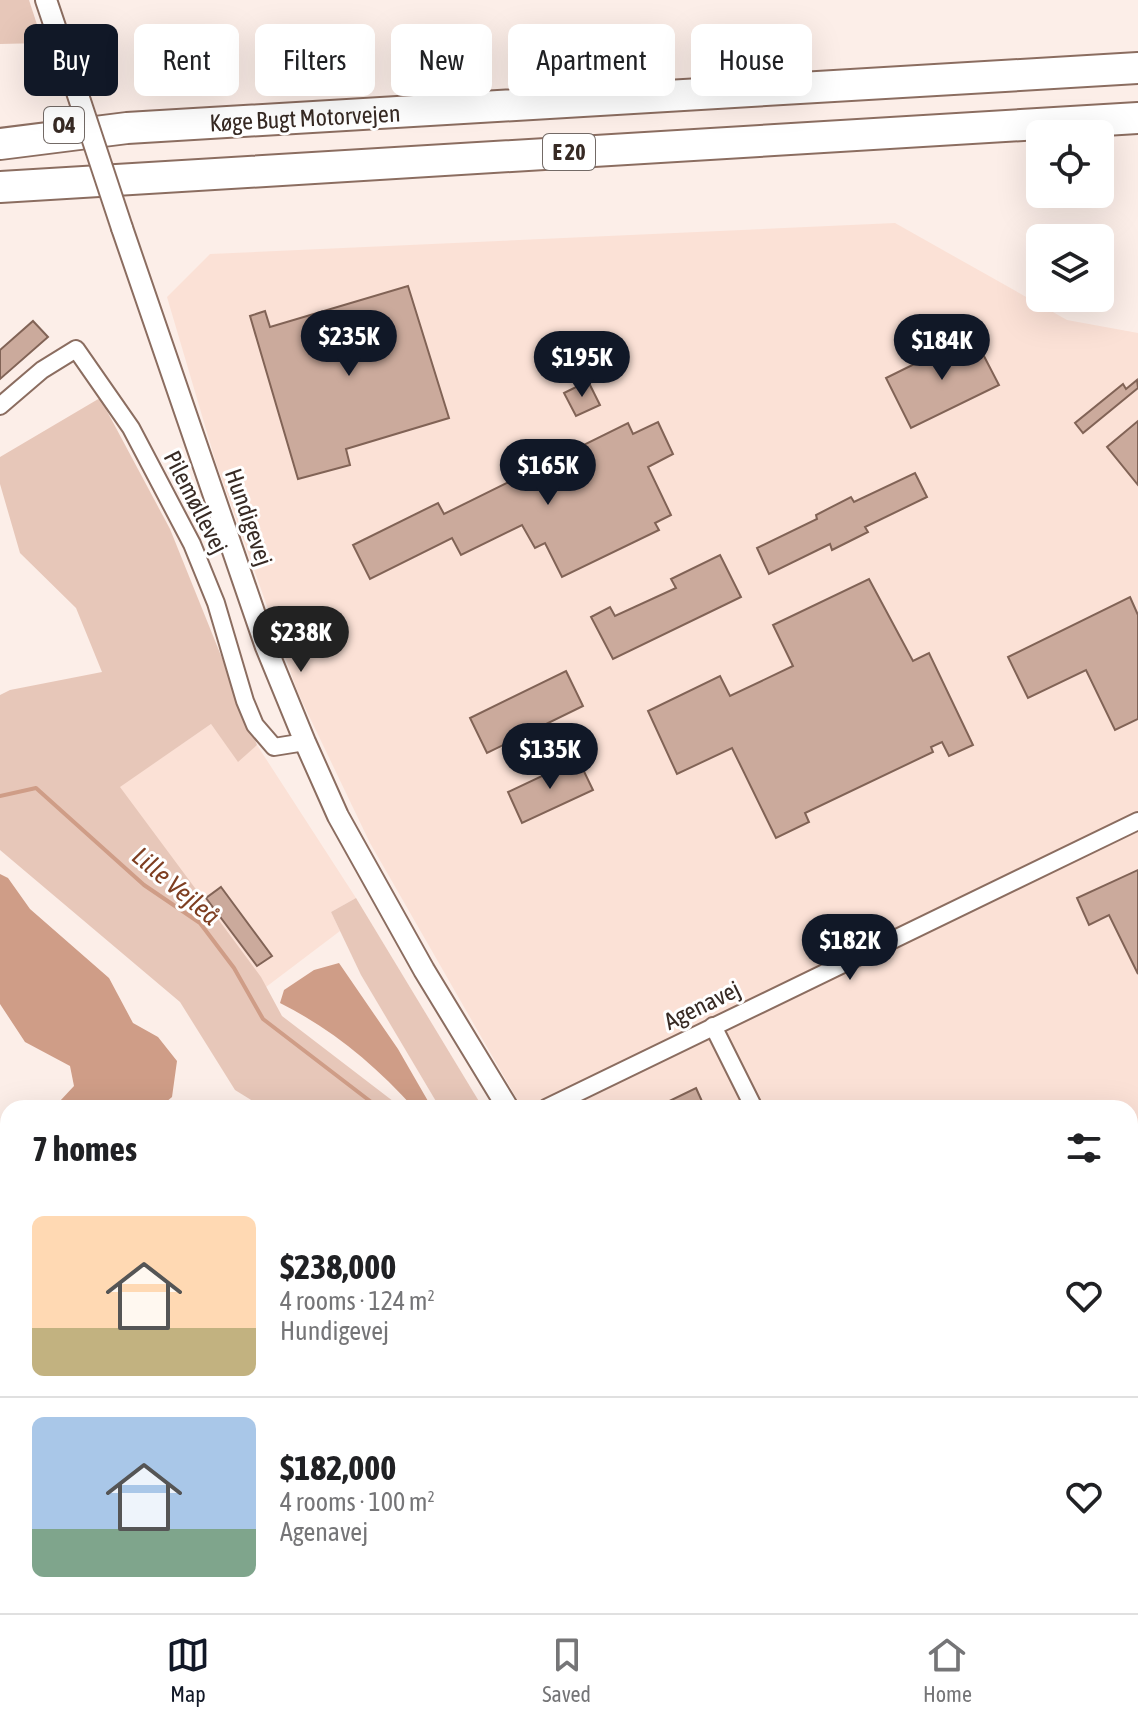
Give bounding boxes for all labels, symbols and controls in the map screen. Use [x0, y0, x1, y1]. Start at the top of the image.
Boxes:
chip: Buy [24, 24, 118, 96]
chip: Rent [134, 24, 239, 96]
chip: Filters [255, 24, 375, 96]
chip: New [391, 24, 492, 96]
chip: Apartment [508, 24, 675, 96]
chip: House [691, 24, 812, 96]
street label: Køge Bugt Motorvejen [209, 100, 401, 136]
road number: O4 [44, 107, 84, 143]
map controls [1026, 120, 1114, 312]
button: locate [1026, 120, 1114, 208]
road number: E 20 [543, 134, 595, 170]
button: layers [1026, 224, 1114, 312]
pin: $235K [293, 310, 405, 378]
pin: $184K [886, 314, 998, 382]
text: $235K [319, 321, 379, 351]
text: $184K [912, 325, 972, 355]
pin: $195K [526, 331, 638, 399]
text: $195K [552, 342, 612, 372]
pin: $165K [492, 439, 604, 507]
street label: Pilemøllevej [159, 446, 233, 558]
text: $165K [518, 450, 578, 480]
street label: Hundigevej [220, 465, 278, 569]
pin: $238K [245, 606, 357, 674]
text: $238K [271, 617, 331, 647]
pin: $135K [494, 723, 606, 791]
text: $135K [520, 734, 580, 764]
water label: Lille Vejleå [126, 841, 226, 931]
pin: $182K [794, 914, 906, 982]
text: $182K [820, 925, 880, 955]
street label: Agenavej [660, 975, 744, 1035]
icon: filters [1062, 1126, 1106, 1170]
text: 7 homes [32, 1129, 137, 1168]
text: $238,000 [280, 1247, 396, 1286]
icon: home [96, 1248, 192, 1344]
icon: heart [1062, 1274, 1106, 1318]
text: 4 rooms · 124 m² [280, 1286, 435, 1316]
text: Hundigevej [280, 1316, 389, 1346]
text: $182,000 [280, 1448, 396, 1487]
icon: home [96, 1449, 192, 1545]
icon: heart [1062, 1475, 1106, 1519]
text: 4 rooms · 100 m² [280, 1487, 435, 1517]
text: Agenavej [280, 1517, 368, 1547]
tab: Map [166, 1633, 210, 1707]
tab: Saved [542, 1633, 591, 1707]
tab: Home [923, 1633, 972, 1707]

